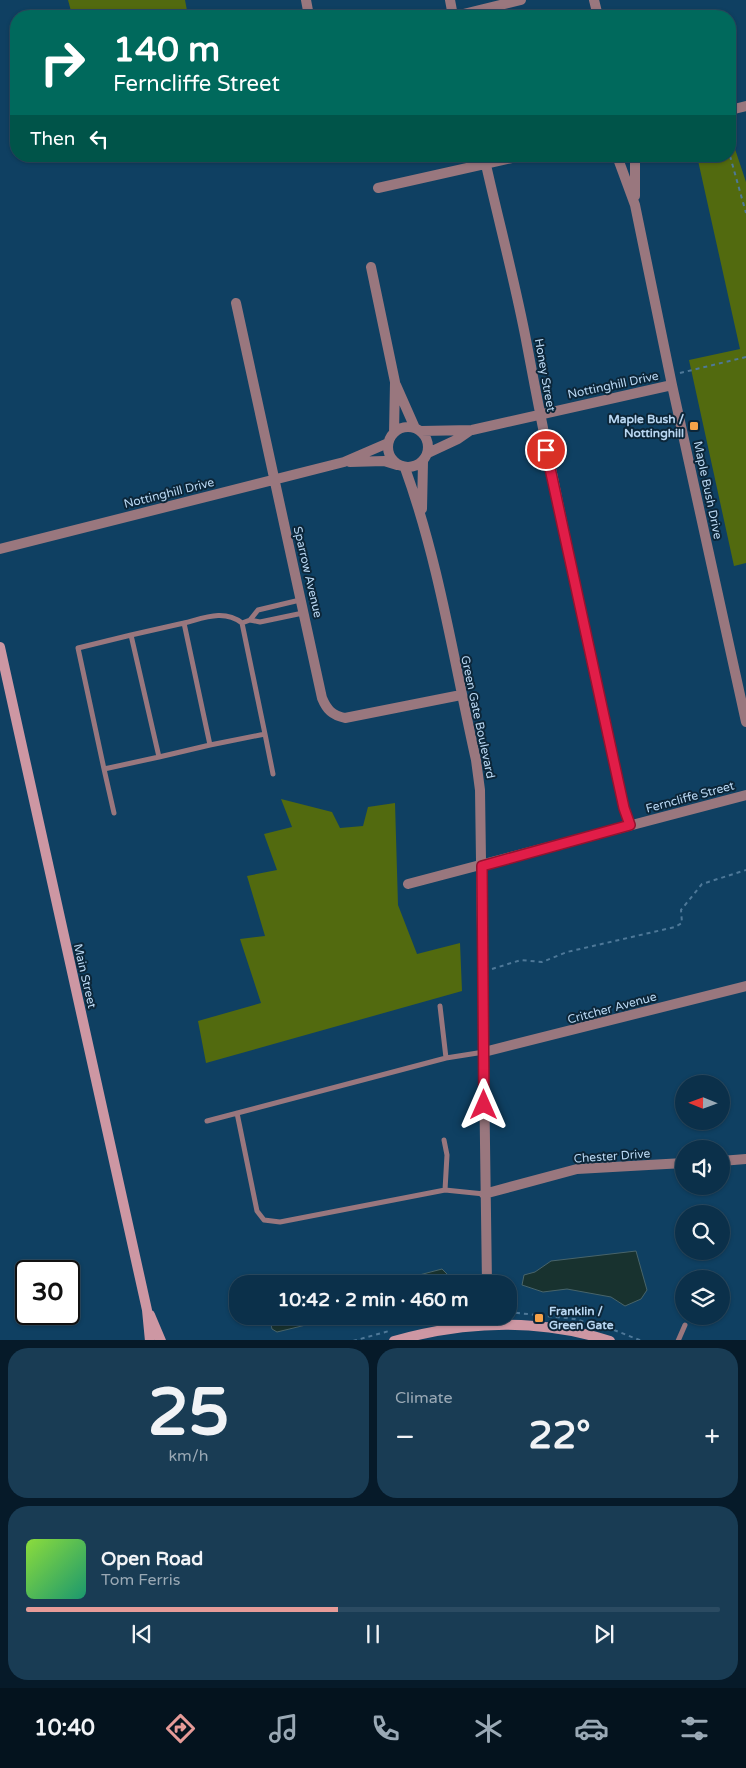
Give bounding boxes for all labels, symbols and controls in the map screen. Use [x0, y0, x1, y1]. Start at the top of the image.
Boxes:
text: 140 m [113, 29, 220, 71]
icon: right [30, 30, 95, 95]
text: Ferncliffe Street [113, 71, 280, 97]
icon: left [85, 125, 113, 153]
text: Then [30, 128, 75, 150]
street label: Honey Street [532, 337, 558, 413]
street label: Nottinghill Drive [566, 368, 660, 401]
place label: Maple Bush / Nottinghill [608, 412, 684, 441]
marker: Maple Bush / Nottinghill [688, 420, 700, 432]
pin [525, 429, 567, 471]
icon: arrive [532, 436, 560, 464]
street label: Maple Bush Drive [691, 440, 725, 541]
street label: Nottinghill Drive [122, 475, 216, 511]
street label: Sparrow Avenue [291, 525, 325, 619]
street label: Green Gate Boulevard [458, 654, 498, 780]
street label: Ferncliffe Street [644, 778, 736, 816]
street label: Main Street [71, 942, 99, 1010]
street label: Critcher Avenue [566, 989, 658, 1027]
north arrow [675, 1075, 730, 1130]
map controls [675, 1075, 730, 1325]
position arrow [457, 1078, 509, 1130]
button: sound [675, 1140, 730, 1195]
street label: Chester Drive [573, 1146, 651, 1166]
button: search [675, 1205, 730, 1260]
speed limit sign: 30 [15, 1260, 80, 1325]
button: layers [675, 1270, 730, 1325]
text: 10:42 · 2 min · 460 m [277, 1289, 469, 1311]
place label: Franklin / Green Gate [549, 1304, 614, 1332]
marker: Franklin / Green Gate [533, 1312, 545, 1324]
text: 25 [148, 1374, 229, 1453]
text: Climate [395, 1388, 453, 1408]
text: 22° [529, 1413, 591, 1459]
text: − [395, 1420, 415, 1454]
text: + [704, 1420, 720, 1454]
text: km/h [168, 1446, 209, 1466]
text: Open Road [101, 1548, 203, 1570]
text: Tom Ferris [101, 1570, 180, 1590]
icon: previous [128, 1620, 156, 1648]
icon: pause [359, 1620, 387, 1648]
icon: next [590, 1620, 618, 1648]
icon: directions [163, 1711, 198, 1746]
icon: music [266, 1711, 301, 1746]
icon: phone [368, 1711, 403, 1746]
icon: climate [471, 1711, 506, 1746]
icon: car [574, 1711, 609, 1746]
icon: filters [677, 1711, 712, 1746]
text: 10:40 [34, 1715, 95, 1741]

